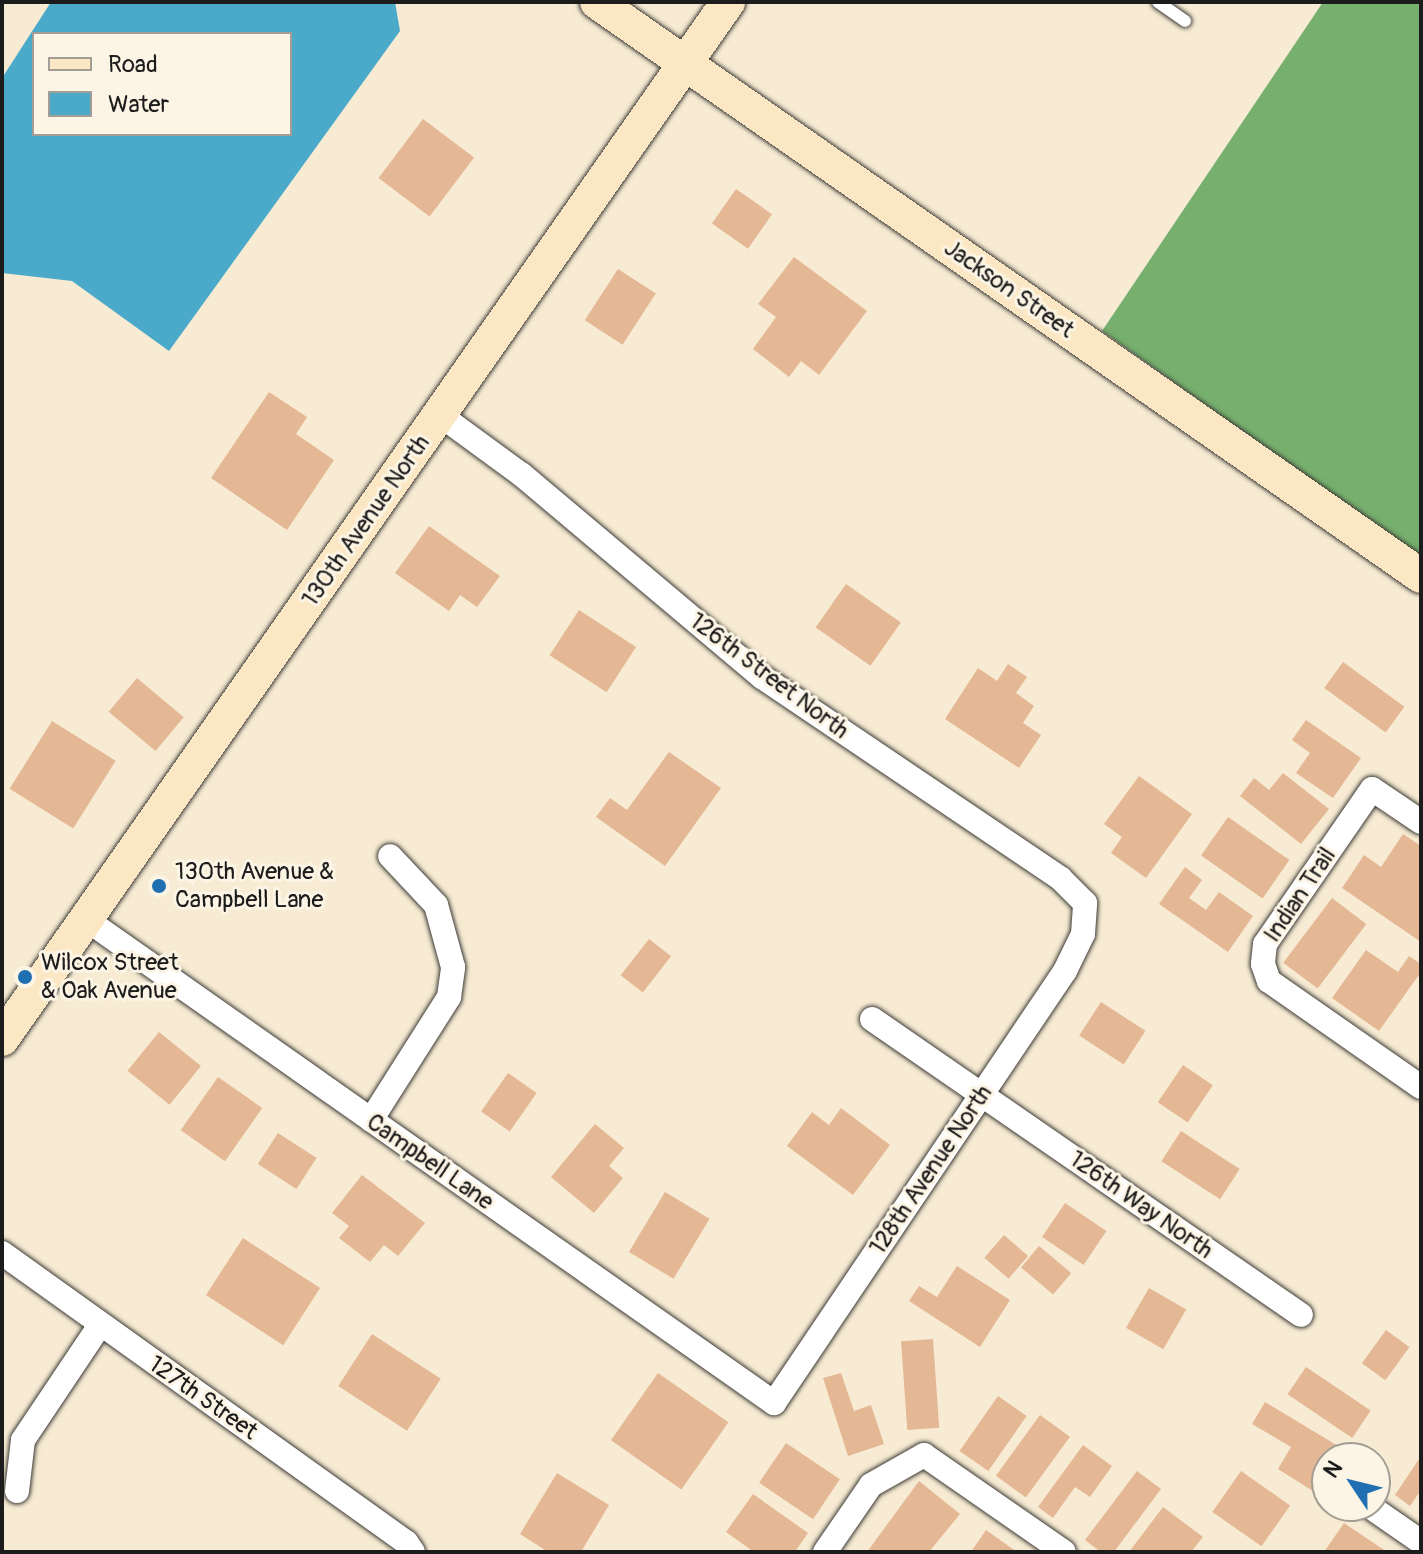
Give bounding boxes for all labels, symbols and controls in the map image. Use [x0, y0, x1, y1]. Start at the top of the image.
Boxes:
legend [32, 32, 292, 136]
text: Road [108, 50, 158, 79]
text: Water [108, 90, 169, 119]
street label: Jackson Street [938, 234, 1080, 344]
street label: 130th Avenue North [296, 430, 436, 612]
street label: 126th Street North [684, 607, 854, 745]
street label: Indian Trail [1258, 842, 1342, 948]
place label: 130th Avenue & Campbell Lane [175, 858, 334, 914]
marker: 130th Avenue & Campbell Lane [150, 877, 168, 895]
place label: Wilcox Street & Oak Avenue [41, 949, 179, 1005]
marker: Wilcox Street & Oak Avenue [16, 968, 34, 986]
street label: 128th Avenue North [864, 1080, 998, 1260]
street label: Campbell Lane [361, 1108, 499, 1216]
street label: 126th Way North [1064, 1145, 1218, 1265]
street label: 127th Street [143, 1350, 263, 1446]
north arrow [1311, 1442, 1391, 1522]
text: N [1317, 1455, 1349, 1484]

